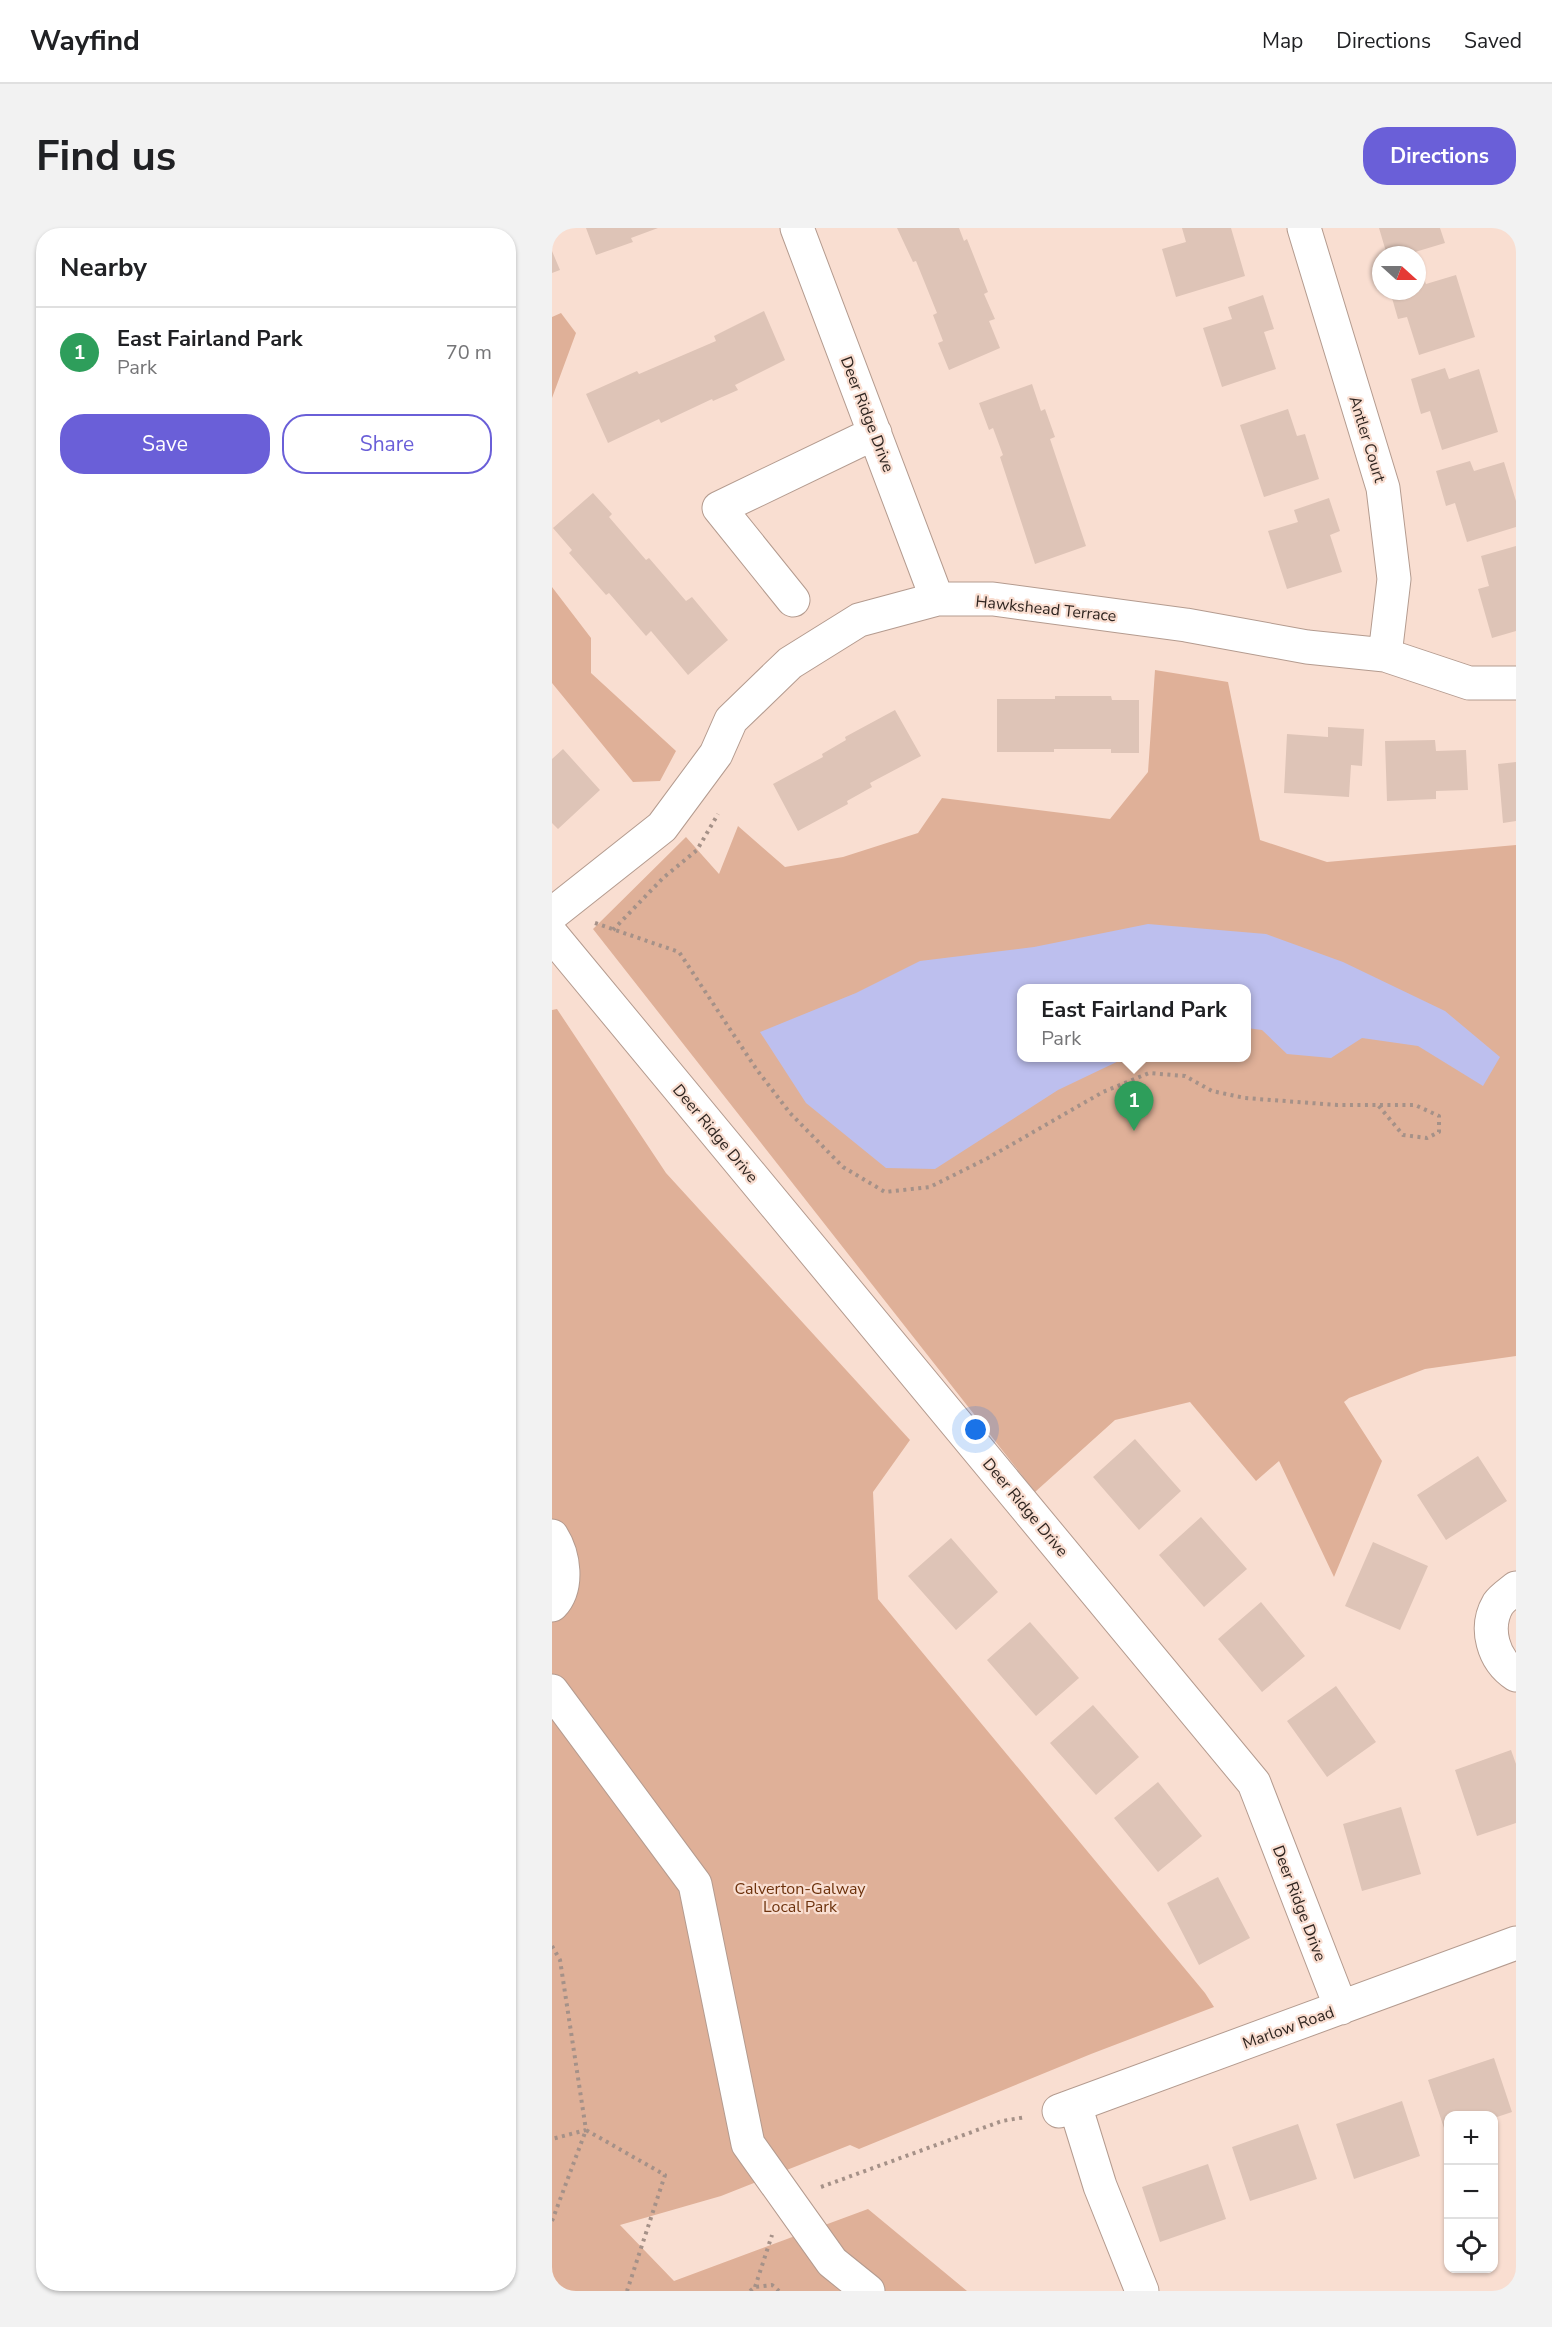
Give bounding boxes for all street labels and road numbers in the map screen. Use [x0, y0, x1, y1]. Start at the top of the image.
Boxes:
street label: Deer Ridge Drive [835, 353, 899, 475]
street label: Antler Court [1343, 393, 1391, 486]
street label: Hawkshead Terrace [974, 591, 1117, 627]
street label: Deer Ridge Drive [667, 1080, 763, 1188]
street label: Deer Ridge Drive [977, 1454, 1073, 1562]
street label: Deer Ridge Drive [1267, 1842, 1331, 1964]
street label: Marlow Road [1239, 2001, 1337, 2055]

